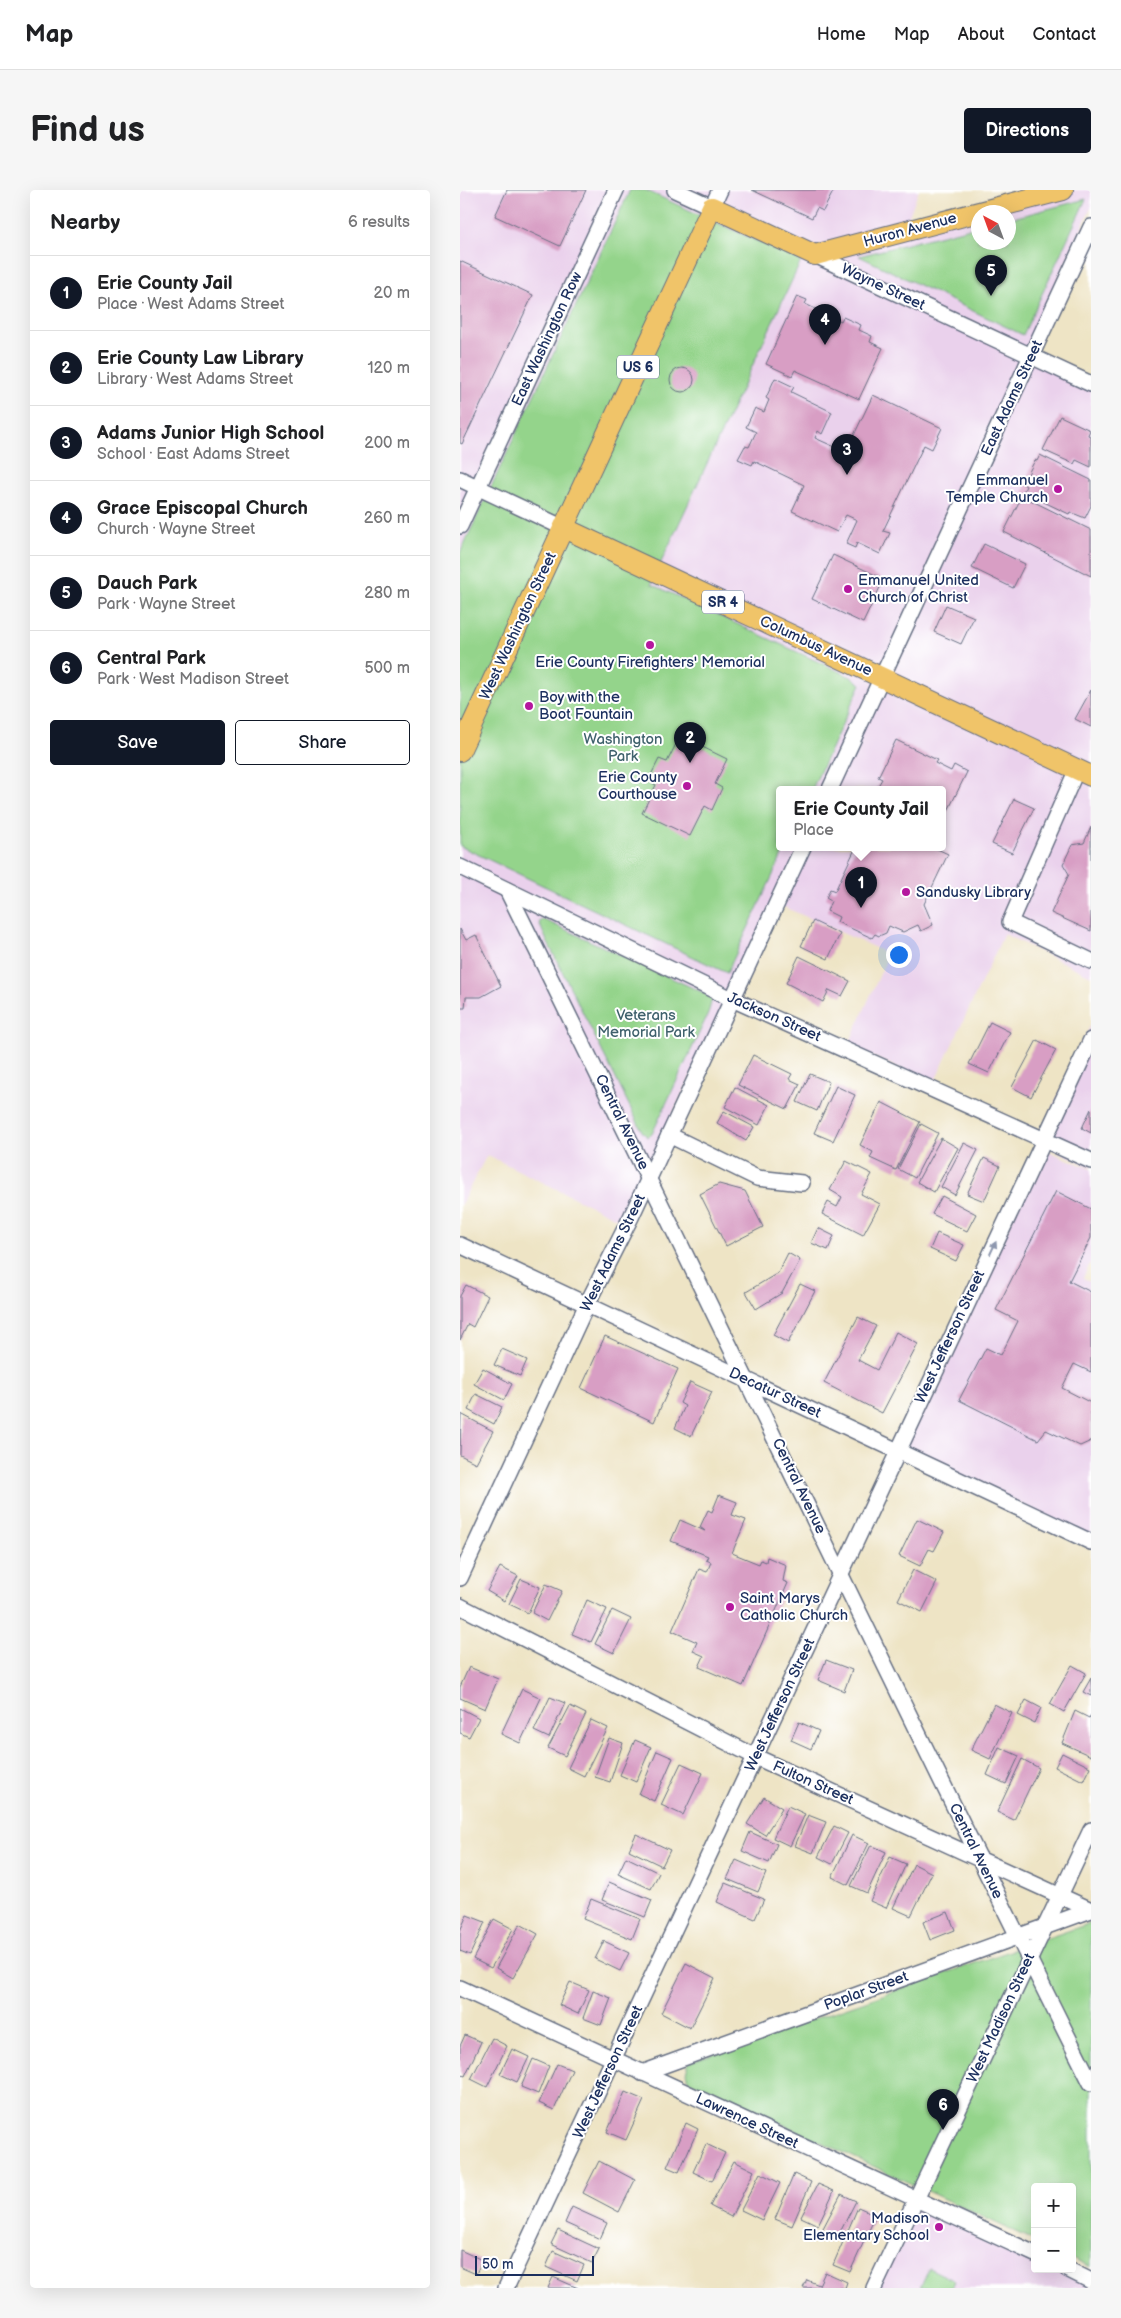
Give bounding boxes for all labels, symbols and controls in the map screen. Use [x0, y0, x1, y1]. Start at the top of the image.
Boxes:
text: Map [25, 20, 73, 49]
text: Home [817, 24, 866, 45]
text: Map [894, 24, 930, 45]
text: About [958, 24, 1005, 45]
text: Contact [1033, 24, 1096, 45]
button: Directions [964, 108, 1091, 153]
text: Find us [30, 109, 145, 152]
north arrow [971, 205, 1016, 250]
street label: Huron Avenue [861, 208, 959, 252]
text: Nearby [50, 210, 120, 235]
text: 6 results [348, 213, 410, 232]
pin: 5 [975, 255, 1007, 296]
street label: Wayne Street [838, 259, 928, 315]
street label: East Washington Row [508, 269, 586, 409]
text: Erie County Jail [97, 272, 233, 295]
text: 1 [63, 284, 69, 303]
text: 20 m [374, 284, 410, 303]
text: Place · West Adams Street [97, 295, 284, 314]
pin: 4 [809, 304, 841, 345]
street label: East Adams Street [977, 337, 1047, 459]
text: Erie County Law Library [97, 347, 303, 370]
road number: US 6 [617, 356, 659, 378]
text: 2 [61, 359, 71, 378]
text: 120 m [367, 359, 410, 378]
text: Library · West Adams Street [97, 370, 293, 389]
text: Adams Junior High School [97, 422, 324, 445]
text: 3 [61, 434, 71, 453]
text: 200 m [364, 434, 410, 453]
pin: 3 [831, 434, 863, 475]
text: School · East Adams Street [97, 445, 290, 464]
place label: Emmanuel Temple Church [946, 471, 1048, 507]
marker: Emmanuel Temple Church [1052, 483, 1064, 495]
text: Grace Episcopal Church [97, 497, 308, 520]
text: 4 [61, 509, 71, 528]
text: 260 m [364, 509, 410, 528]
text: Church · Wayne Street [97, 520, 255, 539]
street label: West Washington Street [475, 549, 561, 703]
place label: Emmanuel United Church of Christ [858, 571, 979, 607]
text: Dauch Park [97, 572, 197, 595]
marker: Emmanuel United Church of Christ [842, 583, 854, 595]
text: 5 [61, 584, 71, 603]
text: 280 m [364, 584, 410, 603]
road number: SR 4 [702, 591, 744, 614]
text: Park · Wayne Street [97, 595, 235, 614]
street label: Columbus Avenue [757, 612, 875, 680]
marker: Erie County Firefighters' Memorial [644, 639, 656, 651]
text: Central Park [97, 647, 206, 670]
place label: Erie County Firefighters' Memorial [535, 653, 765, 672]
text: 6 [61, 659, 71, 678]
text: 500 m [364, 659, 410, 678]
text: Park · West Madison Street [97, 670, 289, 689]
place label: Boy with the Boot Fountain [539, 688, 633, 724]
marker: Boy with the Boot Fountain [523, 700, 535, 712]
button: Save [50, 720, 225, 765]
button: Share [235, 720, 410, 765]
pin: 2 [674, 722, 706, 763]
park label: Washington Park [584, 730, 662, 766]
place label: Erie County Courthouse [598, 768, 677, 804]
marker: Erie County Courthouse [681, 780, 693, 792]
popup [776, 786, 946, 851]
text: Erie County Jail [793, 798, 929, 821]
text: Place [793, 821, 834, 840]
pin: 1 [845, 867, 877, 908]
place label: Sandusky Library [916, 883, 1031, 902]
marker: Sandusky Library [900, 886, 912, 898]
your location [886, 942, 912, 968]
street label: Jackson Street [724, 988, 824, 1046]
park label: Veterans Memorial Park [597, 1006, 695, 1042]
street label: Central Avenue [591, 1071, 653, 1173]
street label: West Adams Street [576, 1191, 650, 1315]
one-way arrow [989, 1241, 997, 1255]
street label: West Jefferson Street [911, 1267, 989, 1407]
street label: Decatur Street [726, 1363, 824, 1423]
street label: Central Avenue [768, 1435, 830, 1537]
place label: Saint Marys Catholic Church [740, 1589, 848, 1625]
marker: Saint Marys Catholic Church [724, 1601, 736, 1613]
street label: West Jefferson Street [741, 1635, 819, 1775]
street label: Fulton Street [770, 1757, 857, 1809]
street label: Central Avenue [945, 1800, 1007, 1902]
street label: West Madison Street [963, 1950, 1040, 2086]
street label: Poplar Street [821, 1967, 911, 2015]
street label: West Jefferson Street [569, 2002, 647, 2142]
street label: Lawrence Street [693, 2089, 802, 2153]
pin: 6 [927, 2089, 959, 2130]
map controls [1031, 2183, 1076, 2273]
button: + [1031, 2183, 1076, 2228]
place label: Madison Elementary School [803, 2209, 929, 2245]
marker: Madison Elementary School [933, 2221, 945, 2233]
button: − [1031, 2228, 1076, 2273]
scale bar [475, 2253, 594, 2276]
text: 50 m [482, 2256, 514, 2273]

